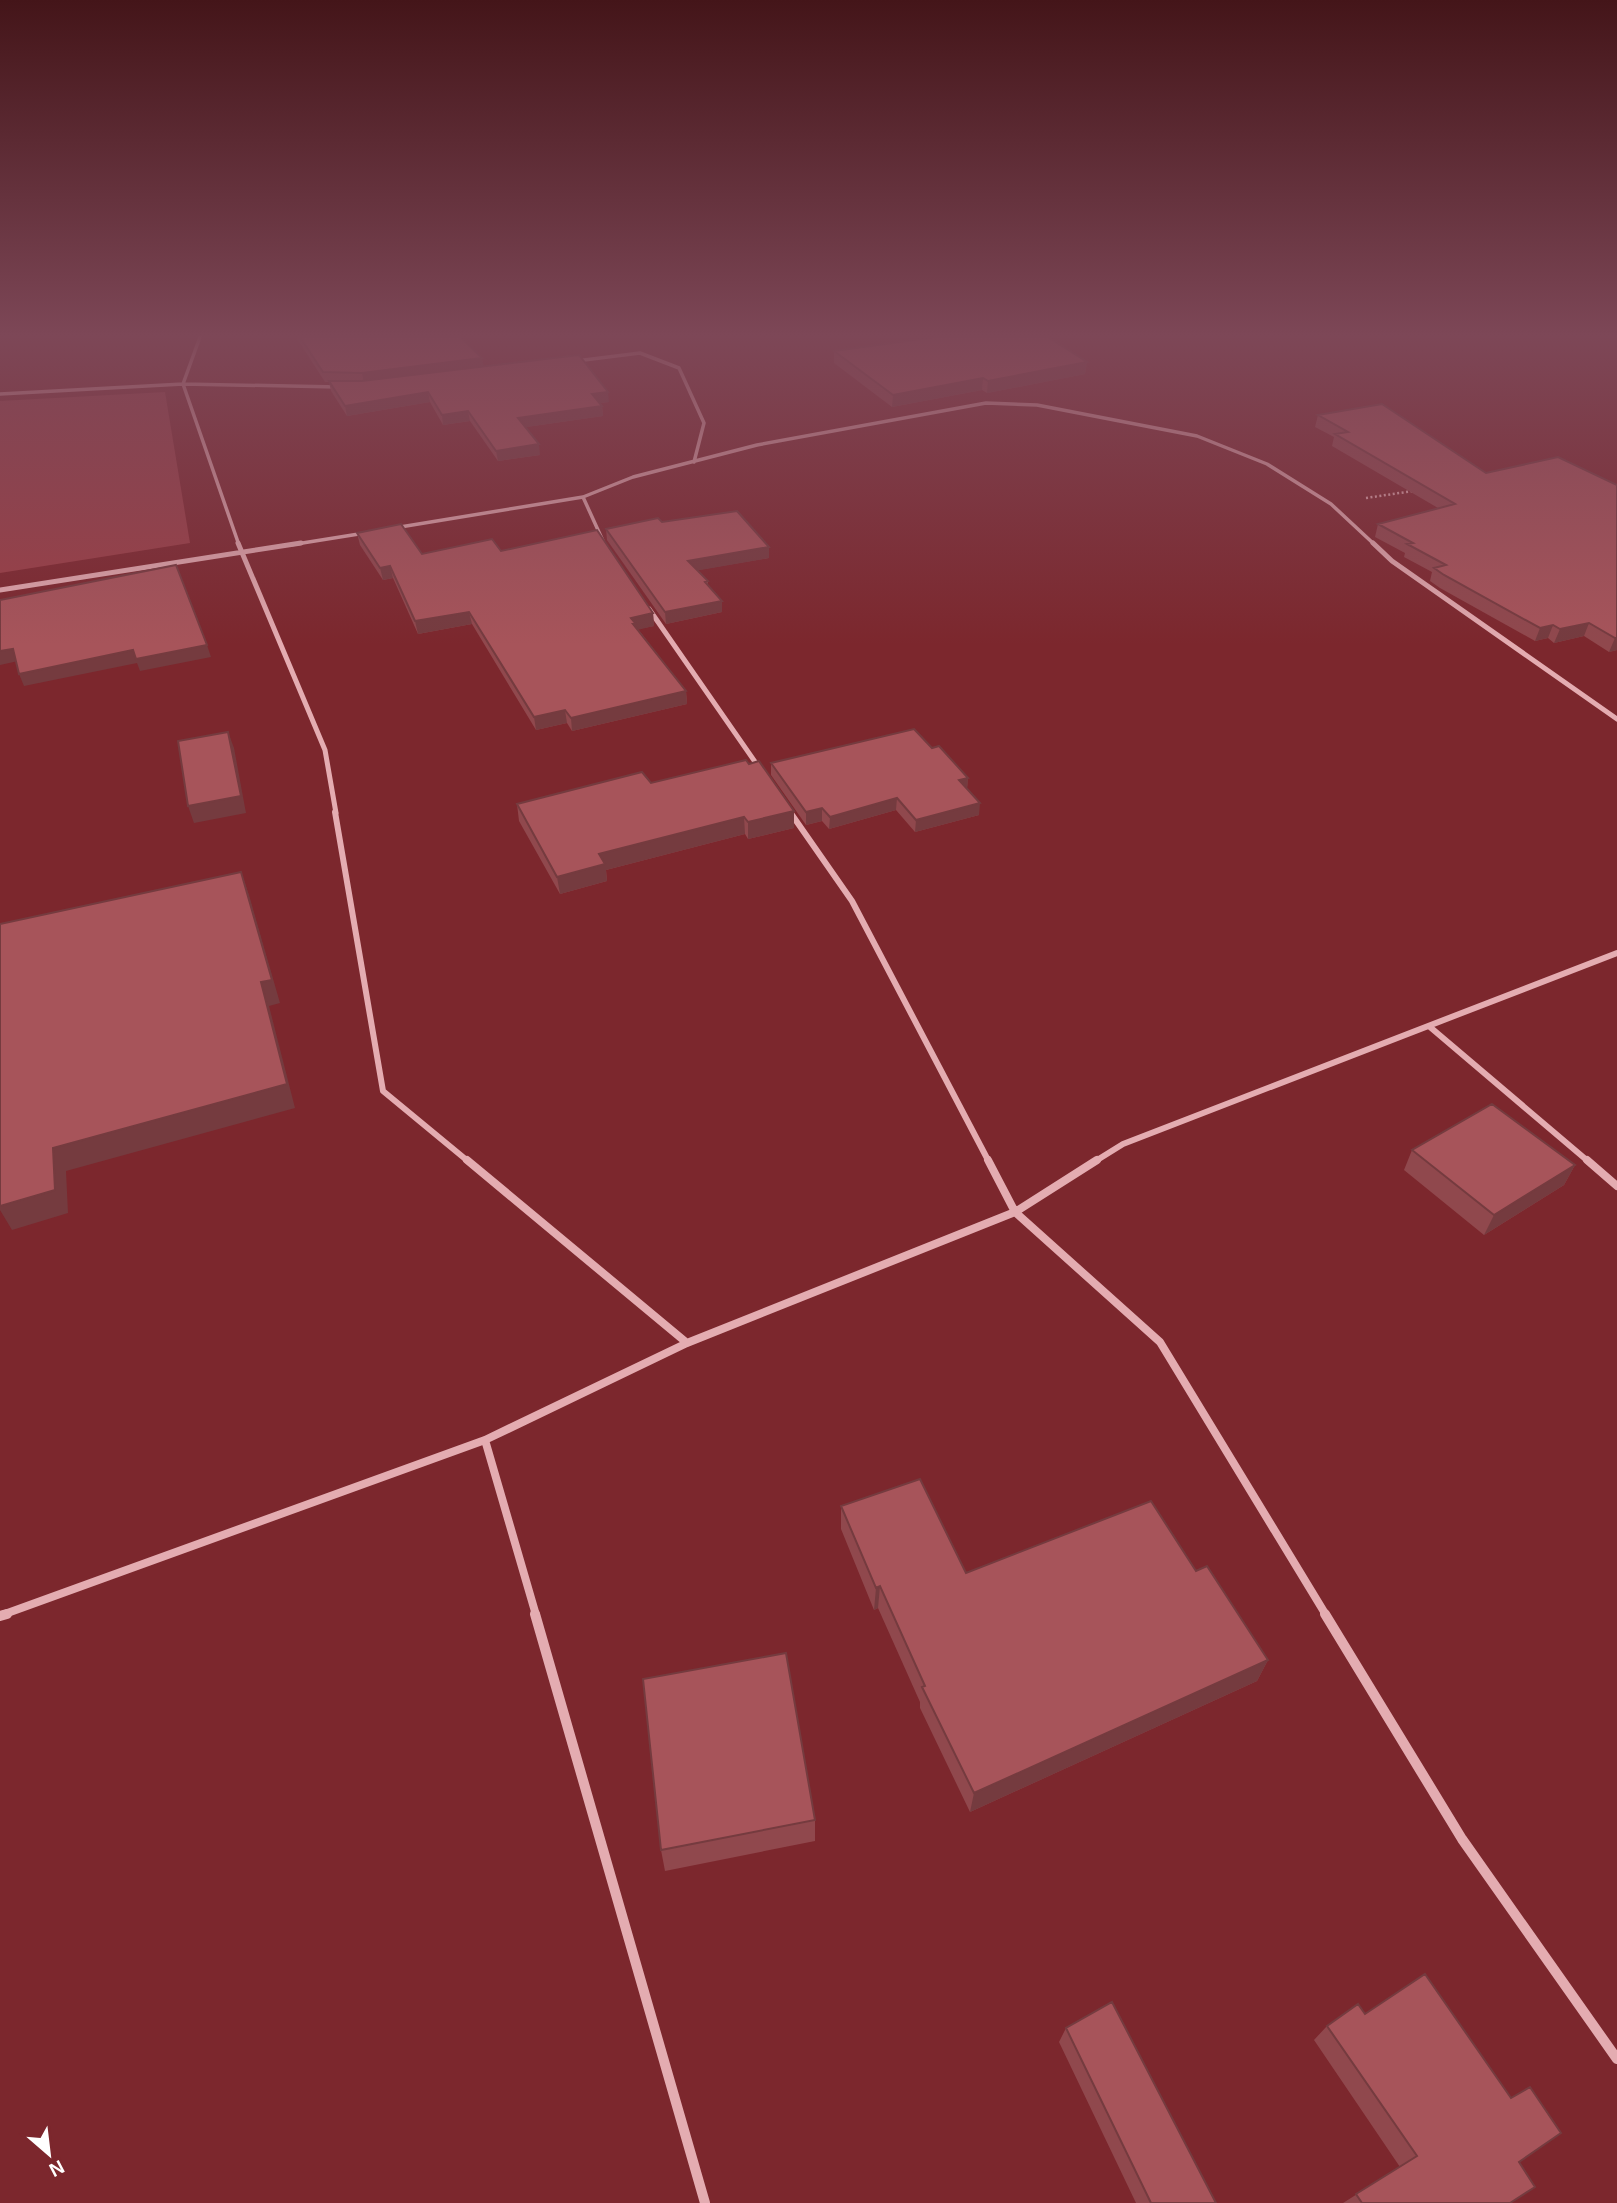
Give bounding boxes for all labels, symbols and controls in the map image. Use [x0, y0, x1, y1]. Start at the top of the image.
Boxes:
north arrow [14, 2119, 84, 2189]
text: N [46, 2156, 68, 2181]

